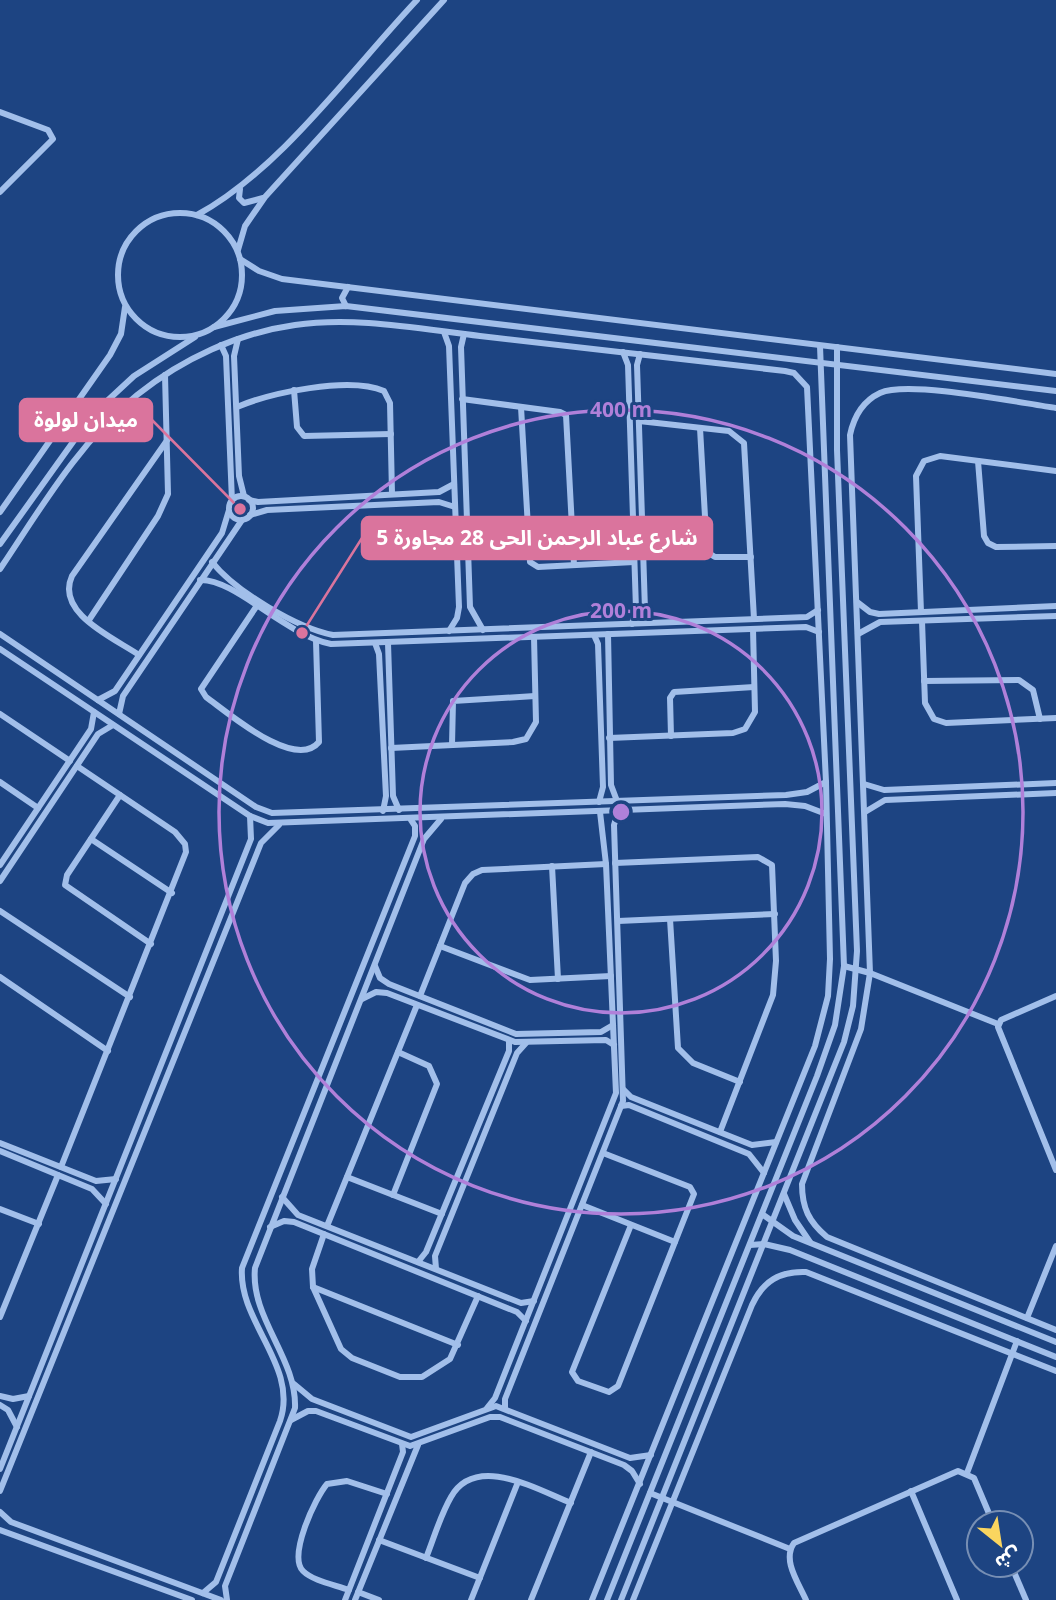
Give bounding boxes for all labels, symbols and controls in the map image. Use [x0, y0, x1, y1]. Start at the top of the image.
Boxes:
text: 400 m [590, 395, 652, 423]
callout: ميدان لولوة [20, 399, 152, 441]
text: ميدان لولوة [34, 405, 138, 433]
callout: شارع عباد الرحمن الحى 28 مجاورة 5 [362, 517, 712, 559]
text: شارع عباد الرحمن الحى 28 مجاورة 5 [376, 523, 698, 553]
text: 200 m [590, 596, 652, 624]
centre of rings [609, 800, 633, 824]
north arrow [965, 1509, 1035, 1579]
text: ش [991, 1541, 1026, 1576]

